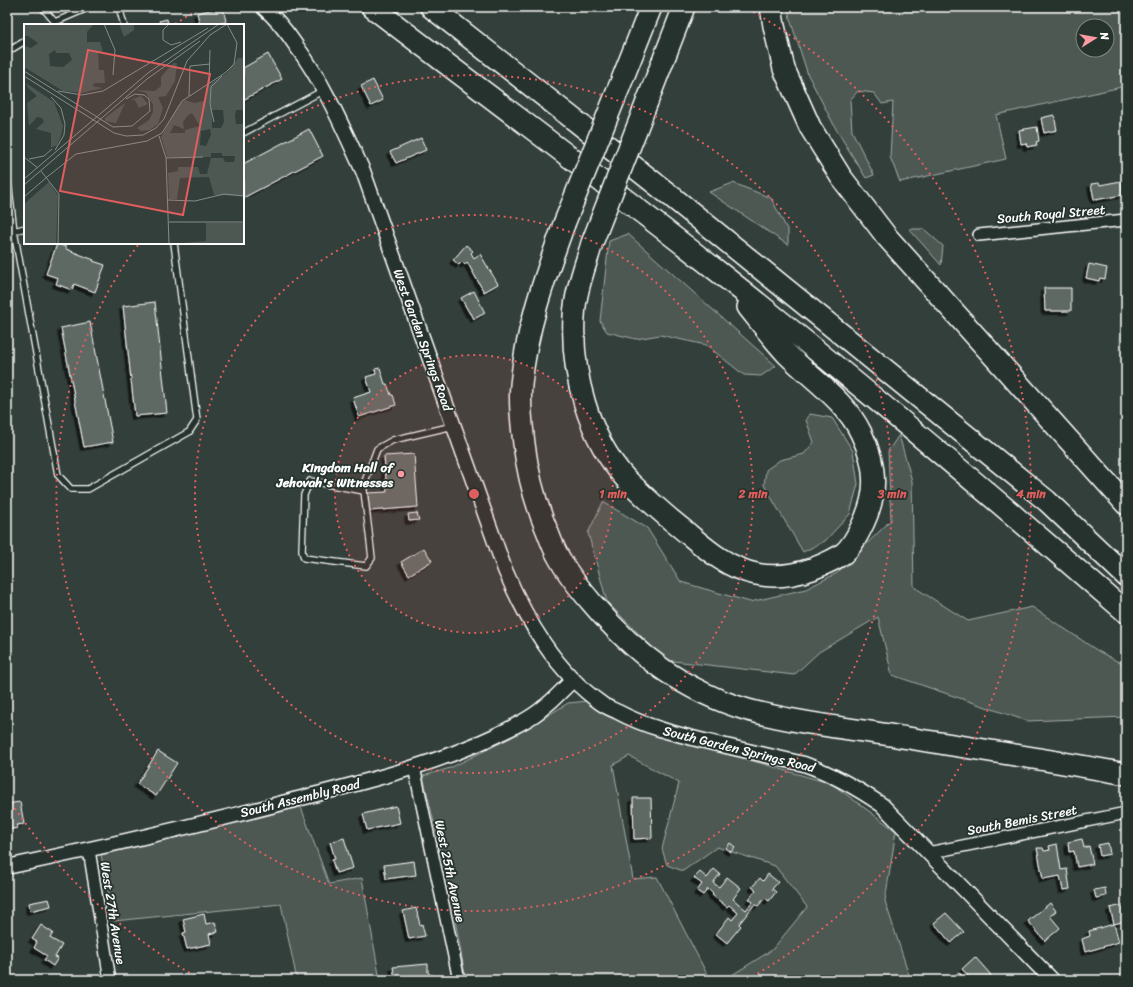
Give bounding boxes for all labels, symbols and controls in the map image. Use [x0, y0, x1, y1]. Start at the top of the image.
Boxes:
north arrow [1075, 18, 1115, 58]
inset map [24, 24, 244, 244]
text: N [1094, 30, 1114, 42]
street label: South Royal Street [996, 198, 1106, 230]
street label: West Garden Springs Road [387, 266, 460, 415]
place label: Kingdom Hall of Jehovah's Witnesses [276, 456, 395, 494]
marker: Kingdom Hall of Jehovah's Witnesses [396, 469, 406, 479]
text: 1 min [599, 483, 627, 505]
text: 2 min [737, 483, 768, 505]
text: 3 min [877, 483, 907, 505]
text: 4 min [1015, 483, 1046, 505]
centre of rings [467, 487, 481, 501]
street label: South Garden Springs Road [660, 719, 819, 779]
street label: South Assembly Road [238, 772, 363, 824]
street label: South Bemis Street [965, 798, 1079, 842]
street label: West 25th Avenue [428, 818, 472, 924]
street label: West 27th Avenue [94, 860, 132, 966]

